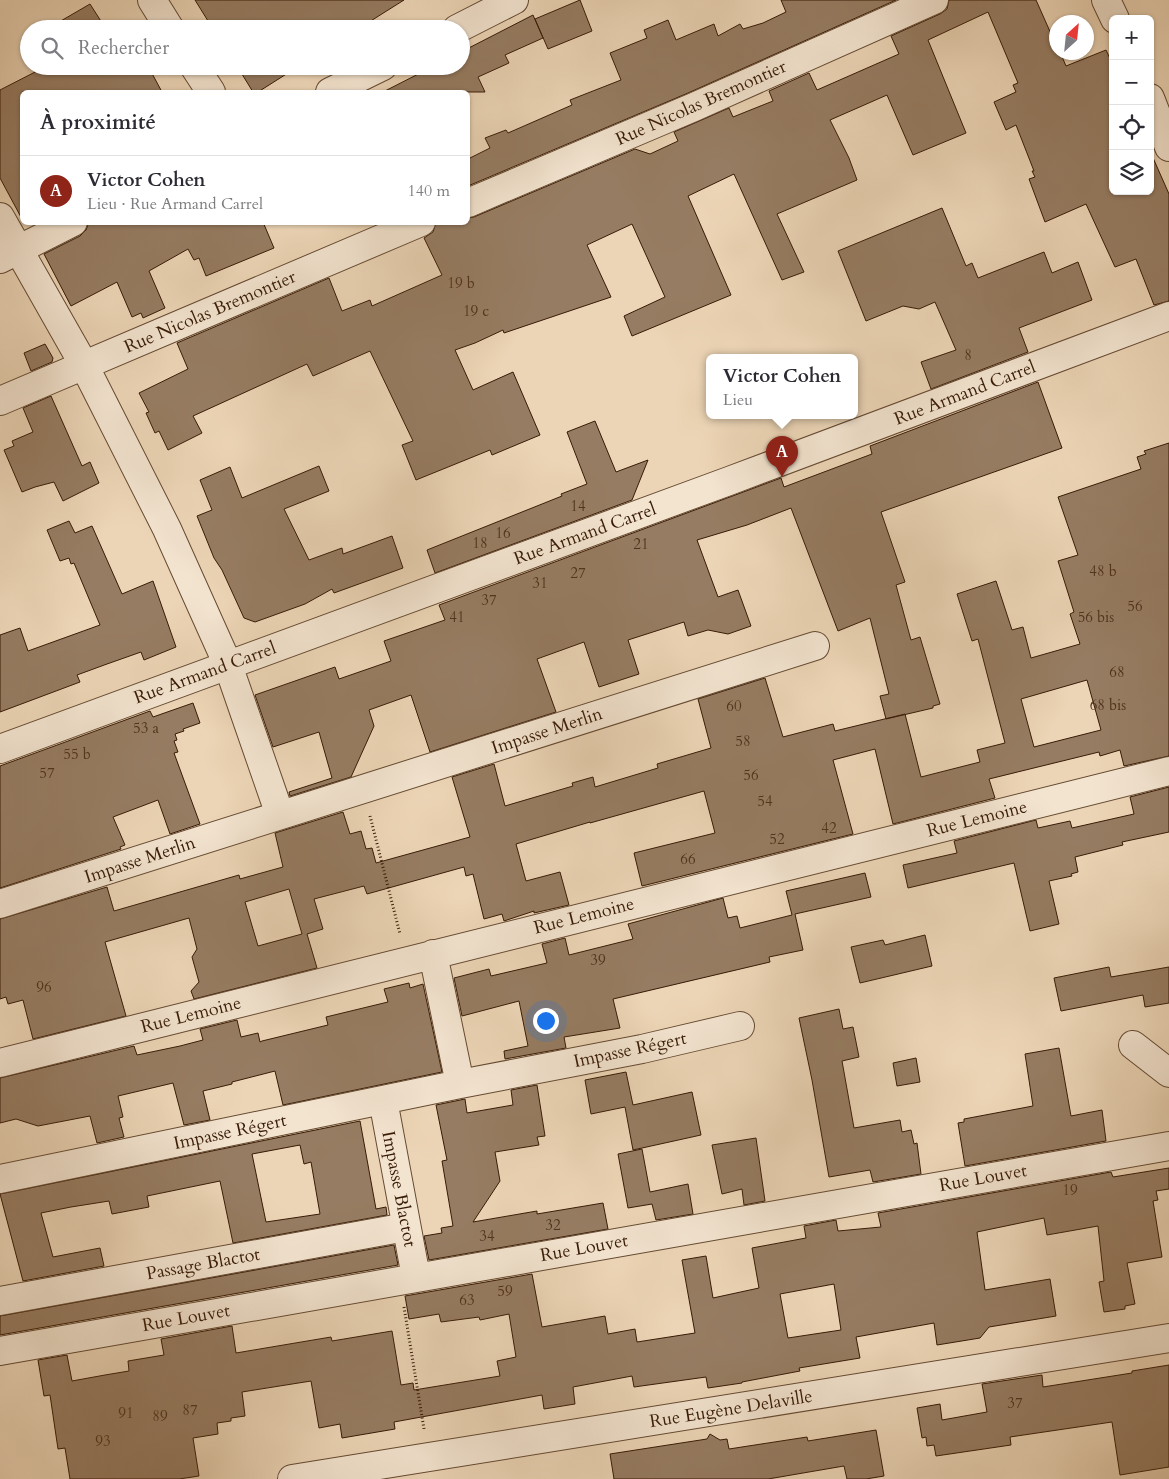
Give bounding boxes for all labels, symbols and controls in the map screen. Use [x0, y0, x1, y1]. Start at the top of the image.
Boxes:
north arrow [1049, 15, 1094, 60]
map controls [1109, 15, 1154, 195]
button: + [1109, 15, 1154, 60]
search box [20, 20, 470, 75]
icon: search [38, 34, 66, 62]
text: Rechercher [78, 35, 169, 61]
street label: Rue Nicolas Bremontier [612, 54, 791, 152]
button: − [1109, 60, 1154, 105]
button: locate [1109, 105, 1154, 150]
text: À proximité [40, 108, 156, 137]
button: layers [1109, 150, 1154, 195]
text: Victor Cohen [87, 167, 205, 193]
text: A [50, 180, 62, 202]
text: 140 m [408, 180, 450, 202]
text: Lieu · Rue Armand Carrel [87, 193, 263, 215]
street label: Rue Nicolas Bremontier [120, 264, 300, 360]
house number: 19 b [447, 273, 475, 293]
house number: 19 c [463, 301, 489, 321]
house number: 8 [964, 345, 972, 365]
popup [706, 354, 858, 419]
street label: Rue Armand Carrel [891, 354, 1040, 432]
text: Victor Cohen [723, 363, 841, 389]
text: Lieu [723, 389, 753, 411]
pin: A [766, 436, 798, 477]
street label: Rue Armand Carrel [510, 496, 660, 571]
house number: 14 [570, 496, 586, 516]
house number: 16 [495, 523, 511, 543]
house number: 18 [472, 533, 488, 553]
house number: 21 [633, 534, 649, 554]
house number: 48 b [1089, 561, 1117, 581]
house number: 27 [570, 563, 586, 583]
house number: 31 [532, 573, 548, 593]
house number: 37 [481, 590, 497, 610]
house number: 56 [1127, 596, 1143, 616]
house number: 41 [449, 607, 465, 627]
house number: 56 bis [1078, 607, 1114, 627]
street label: Rue Armand Carrel [130, 635, 280, 710]
house number: 68 [1109, 662, 1125, 682]
house number: 68 bis [1090, 695, 1126, 715]
house number: 60 [726, 696, 742, 716]
street label: Impasse Merlin [488, 701, 606, 761]
house number: 53 a [133, 718, 159, 738]
house number: 58 [735, 731, 751, 751]
house number: 55 b [63, 744, 91, 764]
house number: 57 [39, 763, 55, 783]
house number: 56 [743, 765, 759, 785]
house number: 54 [757, 791, 773, 811]
street label: Rue Lemoine [924, 794, 1030, 844]
house number: 42 [821, 818, 837, 838]
house number: 52 [769, 829, 785, 849]
street label: Impasse Merlin [81, 830, 199, 890]
house number: 66 [680, 849, 696, 869]
street label: Rue Lemoine [531, 891, 637, 941]
house number: 39 [590, 950, 606, 970]
house number: 96 [36, 977, 52, 997]
street label: Rue Lemoine [138, 990, 244, 1040]
your location [533, 1008, 559, 1034]
street label: Impasse Régert [571, 1026, 689, 1074]
street label: Impasse Régert [171, 1108, 289, 1156]
street label: Impasse Blactot [376, 1129, 423, 1249]
street label: Rue Louvet [937, 1158, 1029, 1198]
house number: 19 [1062, 1180, 1078, 1200]
house number: 32 [545, 1215, 561, 1235]
house number: 34 [479, 1226, 495, 1246]
street label: Rue Louvet [538, 1228, 630, 1268]
street label: Passage Blactot [144, 1242, 262, 1286]
house number: 59 [497, 1281, 513, 1301]
house number: 63 [459, 1290, 475, 1310]
street label: Rue Louvet [140, 1298, 232, 1338]
street label: Rue Eugène Delaville [648, 1384, 814, 1434]
house number: 37 [1007, 1393, 1023, 1413]
house number: 87 [182, 1400, 198, 1420]
house number: 91 [118, 1403, 134, 1423]
house number: 89 [152, 1406, 168, 1426]
house number: 93 [95, 1431, 111, 1451]

